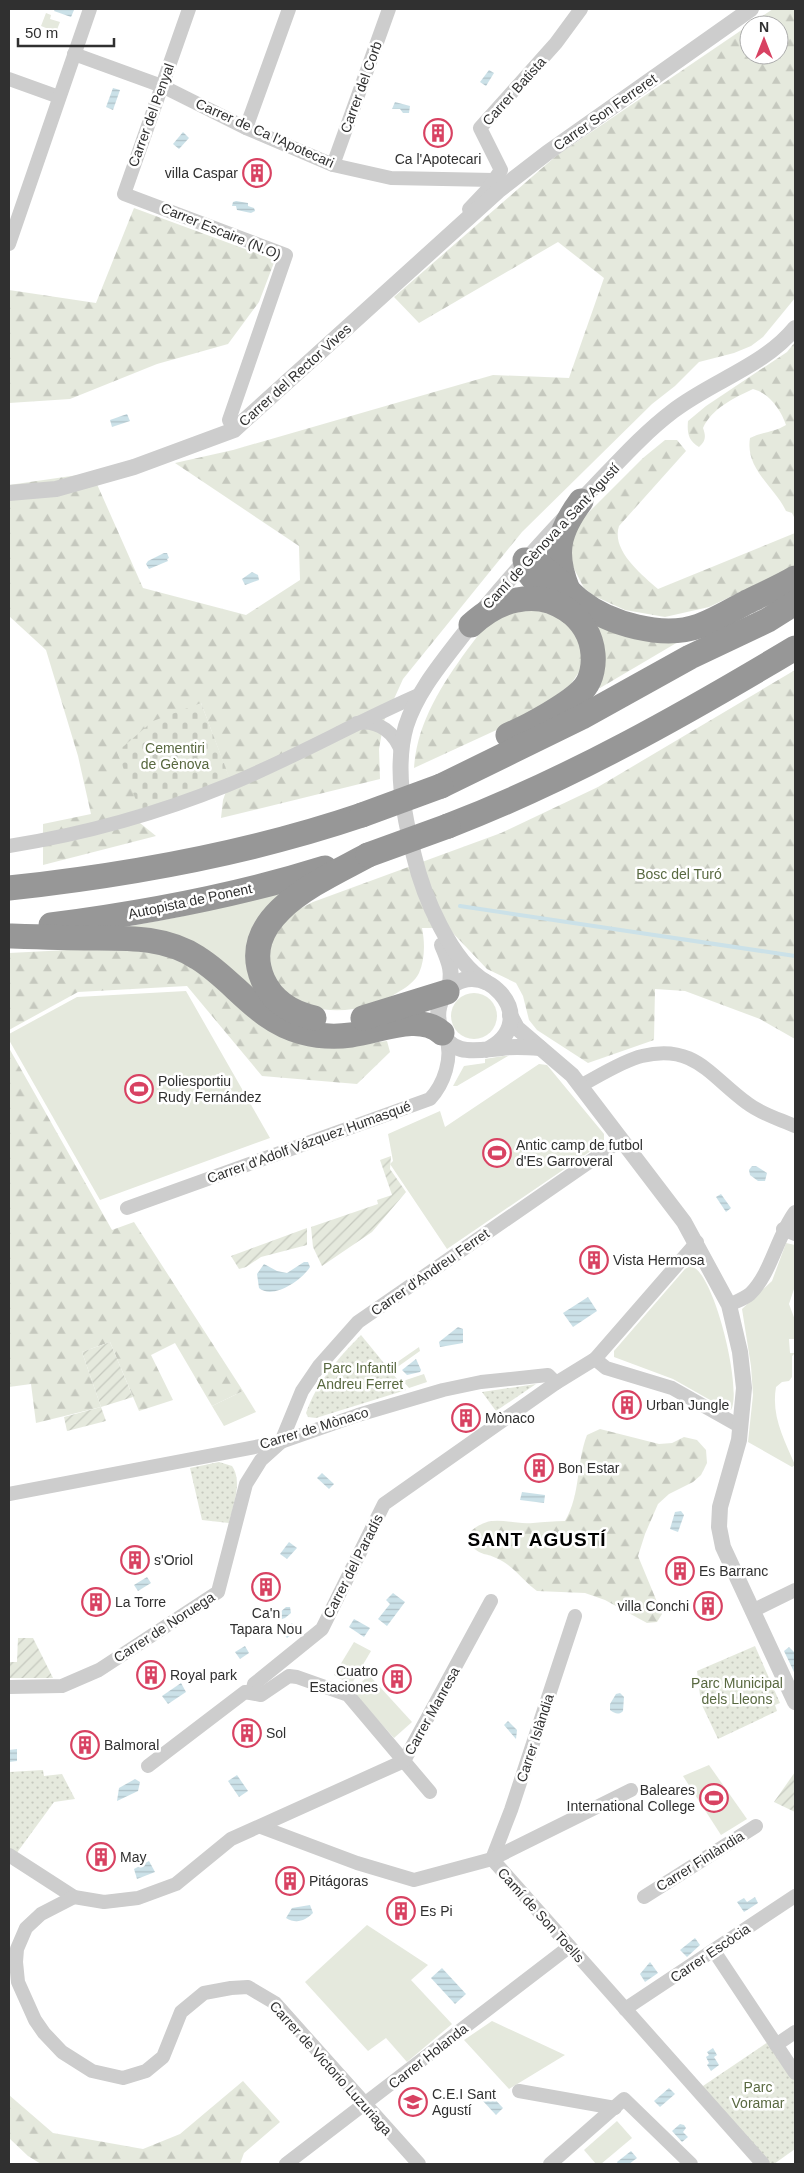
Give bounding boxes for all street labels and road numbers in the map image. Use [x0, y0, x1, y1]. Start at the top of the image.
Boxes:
street label: Carrer del Corb [337, 39, 385, 135]
street label: Carrer Batista [479, 53, 549, 128]
street label: Carrer del Penyal [125, 61, 177, 169]
street label: Carrer Son Ferreret [550, 70, 660, 154]
street label: Carrer de Ca l'Apotecari [193, 95, 337, 171]
street label: Carrer Escaire (N.O) [158, 200, 284, 262]
street label: Carrer del Rector Vives [236, 320, 354, 430]
street label: Camí de Gènova a Sant Agustí [479, 460, 623, 612]
street label: Autopista de Ponent [127, 880, 253, 922]
street label: Carrer d'Adolf Vázquez Humasqué [205, 1097, 413, 1186]
street label: Carrer d'Andreu Ferret [368, 1225, 492, 1319]
street label: Carrer de Mònaco [258, 1404, 370, 1452]
street label: Carrer del Paradís [320, 1511, 386, 1621]
street label: Carrer de Noruega [111, 1588, 217, 1665]
street label: Carrer Manresa [401, 1664, 463, 1758]
street label: Carrer Islàndia [513, 1692, 557, 1784]
street label: Carrer Finlàndia [653, 1828, 747, 1894]
street label: Camí de Son Toells [495, 1865, 587, 1965]
street label: Carrer Escòcia [667, 1920, 753, 1986]
street label: Carrer de Victorio Luzuriaga [267, 1998, 396, 2138]
street label: Carrer Holanda [385, 2020, 471, 2092]

